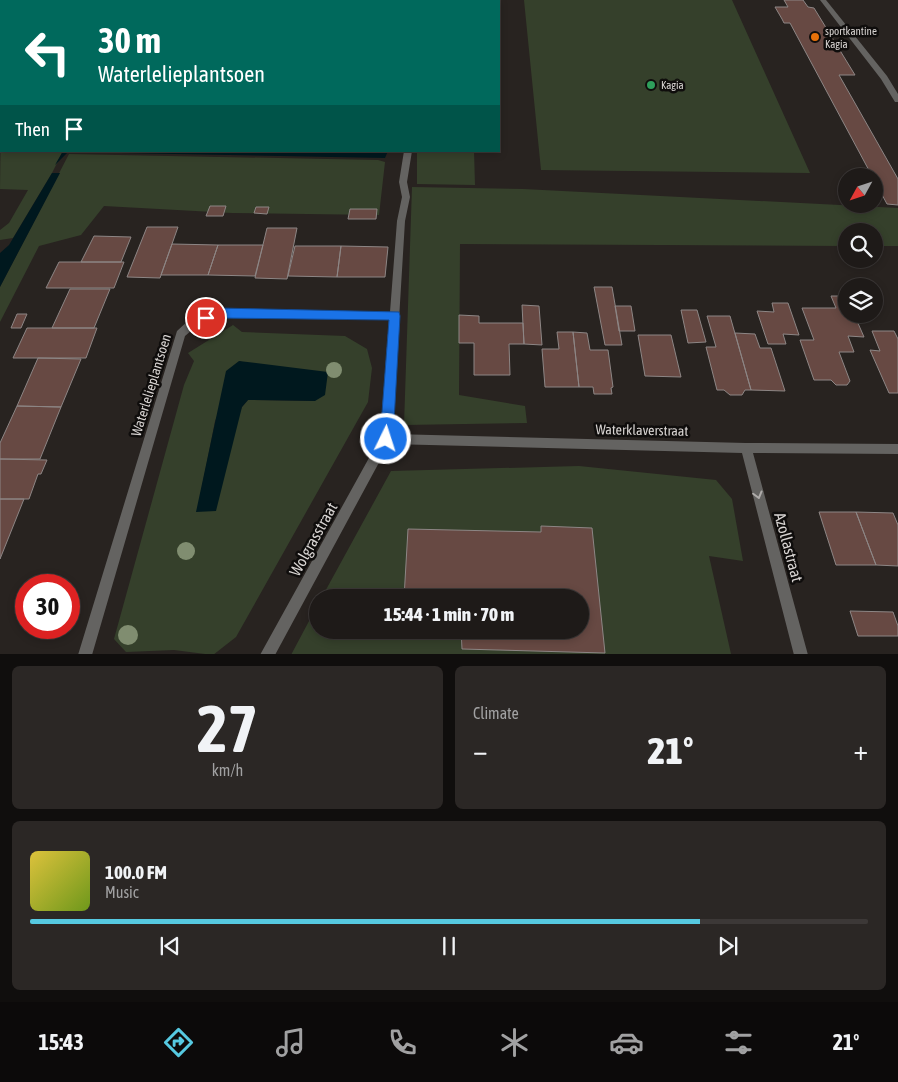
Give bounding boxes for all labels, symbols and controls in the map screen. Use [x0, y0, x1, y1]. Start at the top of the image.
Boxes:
icon: left [15, 20, 80, 85]
text: 30 m [98, 20, 161, 60]
place label: sportkantine Kagia [825, 25, 877, 50]
marker: sportkantine Kagia [809, 31, 821, 43]
text: Waterlelieplantsoen [98, 61, 265, 87]
marker: Kagia [645, 79, 657, 91]
place label: Kagia [661, 79, 684, 91]
icon: arrive [60, 115, 88, 143]
text: Then [15, 118, 50, 140]
north arrow [838, 168, 882, 212]
map controls [838, 168, 883, 323]
button: search [838, 223, 883, 268]
button: layers [838, 278, 883, 323]
pin [185, 297, 227, 339]
icon: arrive [192, 304, 220, 332]
street label: Waterlelieplantsoen [128, 332, 174, 438]
position arrow [359, 412, 411, 464]
street label: Waterklaverstraat [595, 421, 689, 439]
one-way arrow [753, 491, 763, 499]
street label: Wolgrasstraat [285, 499, 342, 579]
street label: Azollastraat [771, 510, 807, 584]
speed limit sign: 30 [15, 574, 80, 639]
text: 15:44 · 1 min · 70 m [384, 603, 514, 625]
text: 27 [197, 691, 258, 766]
text: Climate [473, 704, 519, 722]
text: 21° [647, 729, 694, 772]
text: − [473, 734, 488, 766]
text: + [853, 734, 868, 766]
text: km/h [212, 761, 243, 779]
text: 100.0 FM [105, 861, 167, 883]
text: Music [105, 883, 139, 901]
icon: previous [156, 932, 184, 960]
icon: pause [435, 932, 463, 960]
icon: next [714, 932, 742, 960]
icon: directions [161, 1025, 196, 1060]
icon: music [273, 1025, 308, 1060]
icon: phone [385, 1025, 420, 1060]
icon: climate [497, 1025, 532, 1060]
icon: car [609, 1025, 644, 1060]
icon: filters [721, 1025, 756, 1060]
text: 15:43 [38, 1029, 84, 1055]
text: 21° [833, 1029, 859, 1055]

